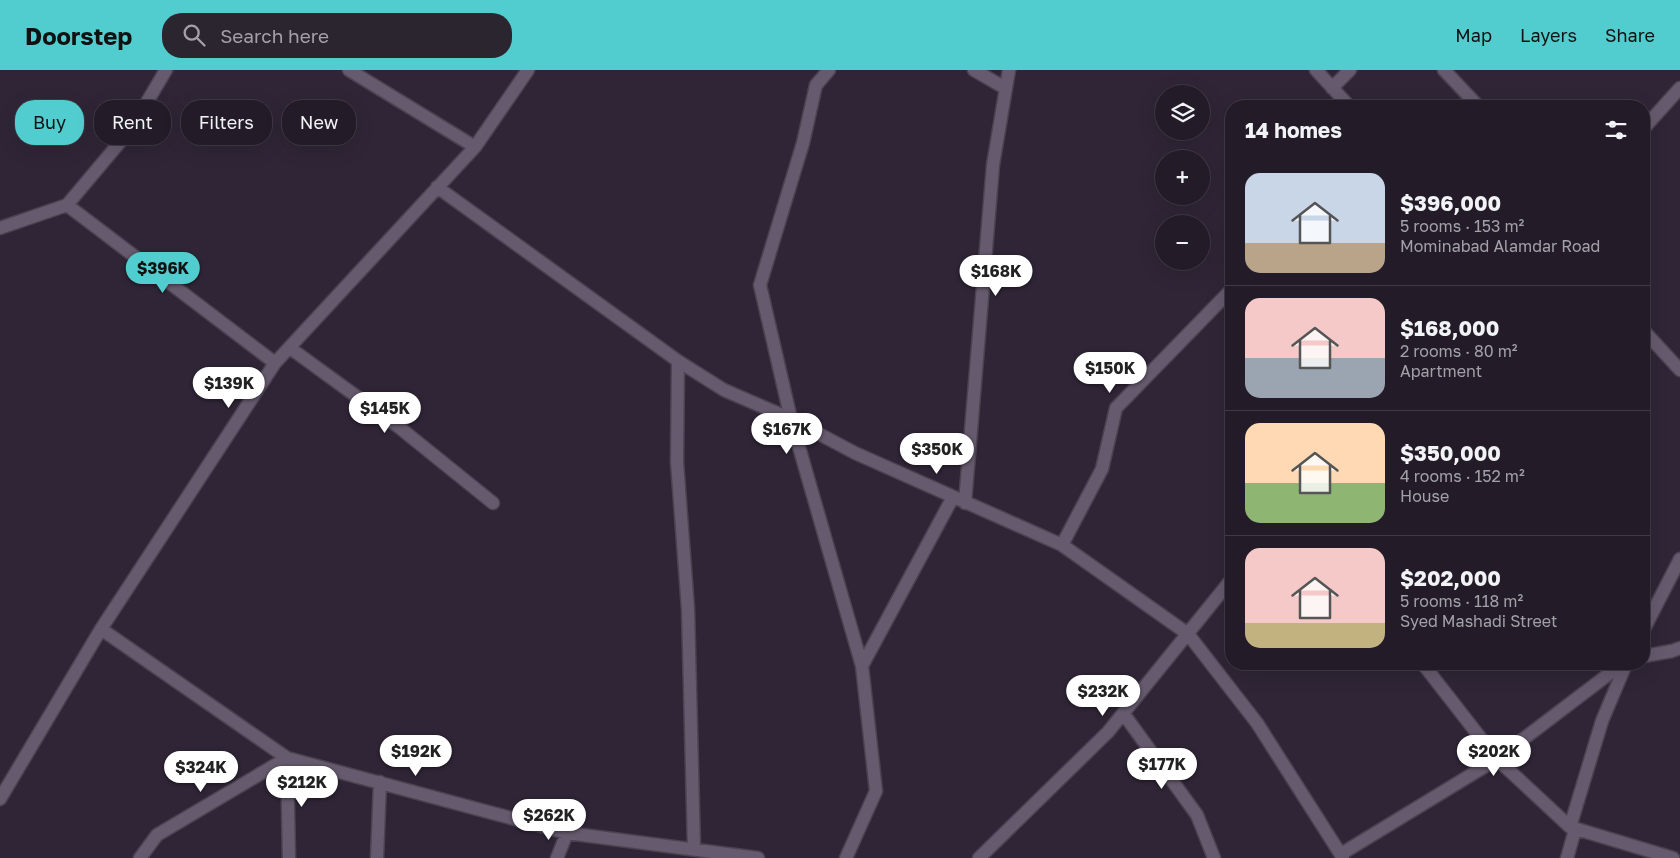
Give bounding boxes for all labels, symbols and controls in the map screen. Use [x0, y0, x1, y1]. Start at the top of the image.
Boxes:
search box [162, 13, 512, 58]
text: Doorstep [25, 21, 132, 50]
icon: search [180, 21, 208, 49]
text: Search here [220, 24, 329, 47]
text: Map [1455, 24, 1492, 46]
text: Layers [1520, 24, 1577, 46]
text: Share [1605, 24, 1655, 46]
map controls [1155, 85, 1210, 270]
button: layers [1155, 85, 1210, 140]
chip: Buy [15, 100, 84, 145]
chip: Rent [94, 100, 171, 145]
chip: Filters [181, 100, 272, 145]
chip: New [282, 100, 356, 145]
icon: filters [1602, 116, 1630, 144]
text: 14 homes [1245, 117, 1342, 143]
button: + [1155, 150, 1210, 205]
text: $396,000 [1400, 190, 1501, 216]
icon: home [1285, 193, 1345, 253]
button: − [1155, 215, 1210, 270]
text: 5 rooms · 153 m² [1400, 216, 1524, 236]
text: Mominabad Alamdar Road [1400, 236, 1600, 256]
pin: $396K [128, 252, 198, 294]
pin: $168K [961, 254, 1031, 297]
text: $396K [137, 258, 189, 278]
text: $168K [971, 261, 1021, 281]
text: $168,000 [1400, 315, 1499, 341]
icon: home [1285, 318, 1345, 378]
text: 2 rooms · 80 m² [1400, 341, 1518, 361]
pin: $150K [1075, 352, 1145, 394]
text: $150K [1085, 358, 1135, 378]
text: Apartment [1400, 361, 1482, 381]
pin: $139K [194, 366, 264, 409]
text: $139K [204, 373, 254, 393]
pin: $145K [350, 392, 420, 434]
text: $145K [360, 398, 410, 418]
pin: $167K [752, 412, 822, 455]
text: $167K [762, 419, 812, 439]
pin: $350K [902, 432, 972, 475]
text: $350K [911, 439, 963, 459]
text: $350,000 [1400, 440, 1501, 466]
icon: home [1285, 443, 1345, 503]
text: 4 rooms · 152 m² [1400, 466, 1525, 486]
text: House [1400, 486, 1449, 506]
text: $202,000 [1400, 565, 1501, 591]
icon: home [1285, 568, 1345, 628]
text: 5 rooms · 118 m² [1400, 591, 1523, 611]
text: Syed Mashadi Street [1400, 611, 1558, 631]
pin: $232K [1068, 674, 1138, 717]
text: $232K [1077, 681, 1129, 701]
pin: $192K [381, 734, 451, 777]
pin: $202K [1459, 734, 1529, 777]
text: $192K [391, 741, 441, 761]
text: $202K [1468, 741, 1520, 761]
pin: $177K [1127, 748, 1197, 790]
pin: $324K [166, 750, 236, 793]
text: $177K [1138, 754, 1186, 774]
text: $324K [175, 757, 227, 777]
pin: $212K [267, 766, 337, 808]
text: $212K [277, 772, 327, 792]
pin: $262K [514, 798, 584, 841]
text: $262K [523, 805, 575, 825]

